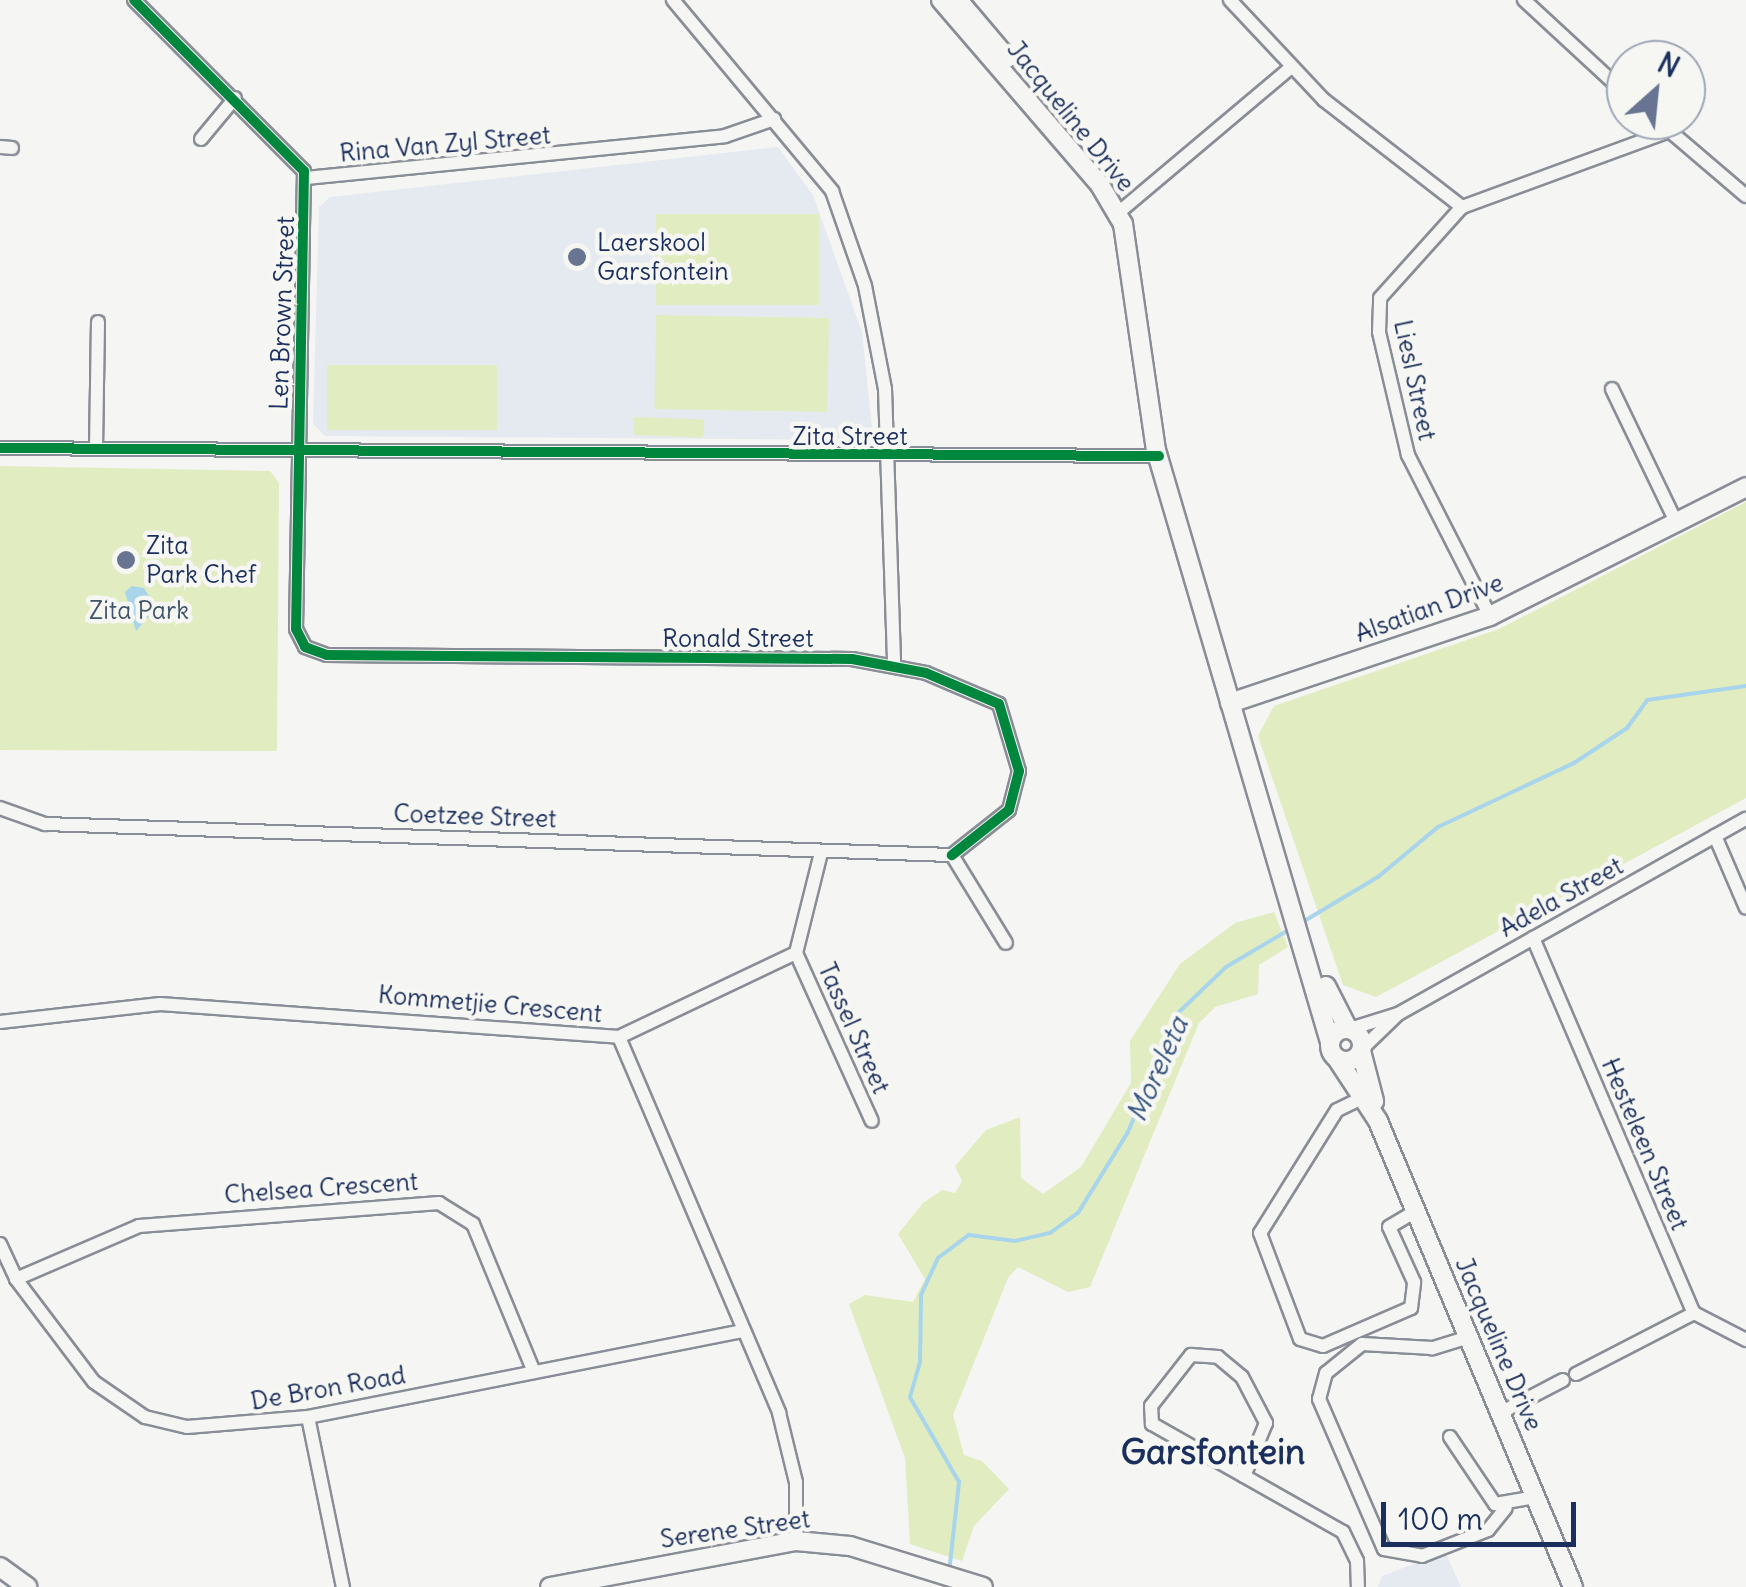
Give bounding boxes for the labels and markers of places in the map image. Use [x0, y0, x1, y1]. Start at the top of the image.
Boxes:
place label: Laerskool Garsfontein [597, 228, 729, 287]
marker: Laerskool Garsfontein [566, 246, 588, 268]
place label: Zita Park Chef [146, 531, 256, 590]
marker: Zita Park Chef [115, 549, 137, 571]

